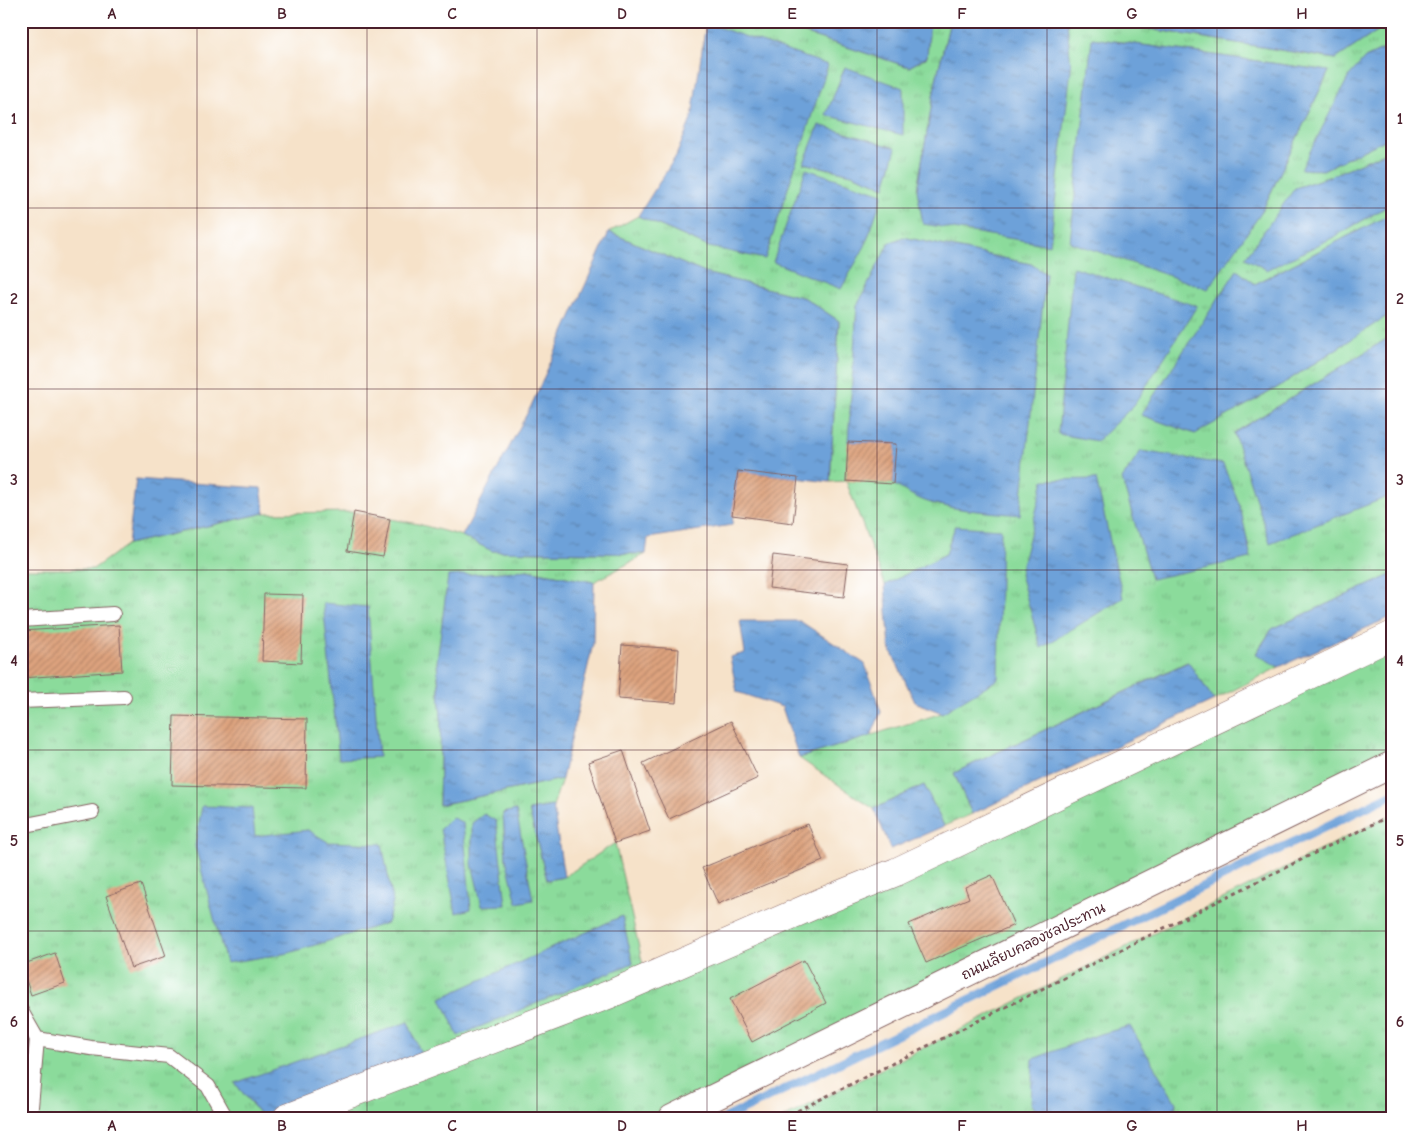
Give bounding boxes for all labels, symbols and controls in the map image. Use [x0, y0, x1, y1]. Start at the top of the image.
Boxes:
text: A [108, 5, 117, 23]
text: B [277, 5, 287, 23]
text: C [447, 5, 457, 23]
text: D [617, 5, 627, 23]
text: E [787, 5, 797, 23]
text: F [957, 5, 967, 23]
text: G [1126, 5, 1138, 23]
text: H [1296, 5, 1308, 23]
text: 1 [11, 110, 17, 128]
text: 1 [1397, 110, 1403, 128]
text: 2 [10, 290, 18, 308]
text: 2 [1396, 290, 1404, 308]
text: 3 [10, 471, 18, 489]
text: 3 [1396, 471, 1404, 489]
text: 4 [10, 652, 18, 670]
text: 4 [1396, 652, 1404, 670]
text: 5 [10, 832, 18, 850]
text: 5 [1396, 832, 1404, 850]
street label: ถนนเลียบคลองชลประทาน [959, 899, 1108, 984]
text: 6 [10, 1013, 18, 1031]
text: 6 [1396, 1013, 1404, 1031]
text: A [108, 1117, 117, 1135]
text: B [277, 1117, 287, 1135]
text: C [447, 1117, 457, 1135]
text: D [617, 1117, 627, 1135]
text: E [787, 1117, 797, 1135]
text: F [957, 1117, 967, 1135]
text: G [1126, 1117, 1138, 1135]
text: H [1296, 1117, 1308, 1135]

